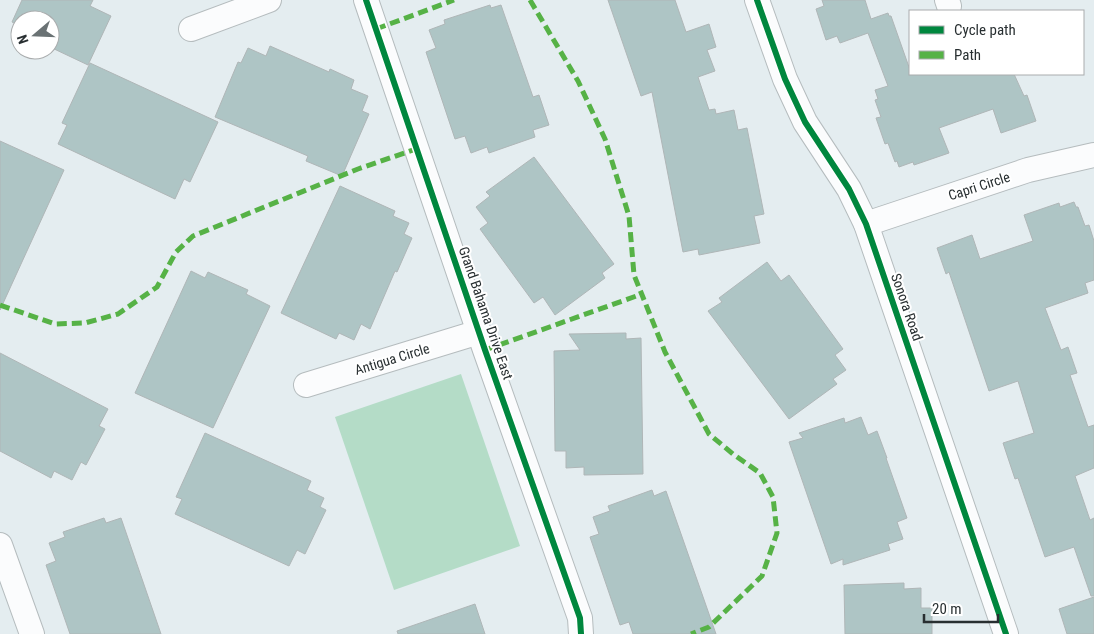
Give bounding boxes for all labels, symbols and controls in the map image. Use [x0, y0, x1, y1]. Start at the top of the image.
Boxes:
north arrow [10, 10, 60, 60]
legend [909, 10, 1084, 75]
text: Cycle path [954, 21, 1016, 39]
text: N [14, 33, 32, 46]
text: Path [954, 46, 981, 64]
street label: Capri Circle [946, 168, 1012, 203]
street label: Grand Bahama Drive East [456, 244, 516, 382]
street label: Sonora Road [888, 271, 926, 343]
street label: Antigua Circle [353, 340, 432, 378]
scale bar [924, 592, 998, 624]
text: 20 m [932, 600, 962, 618]

